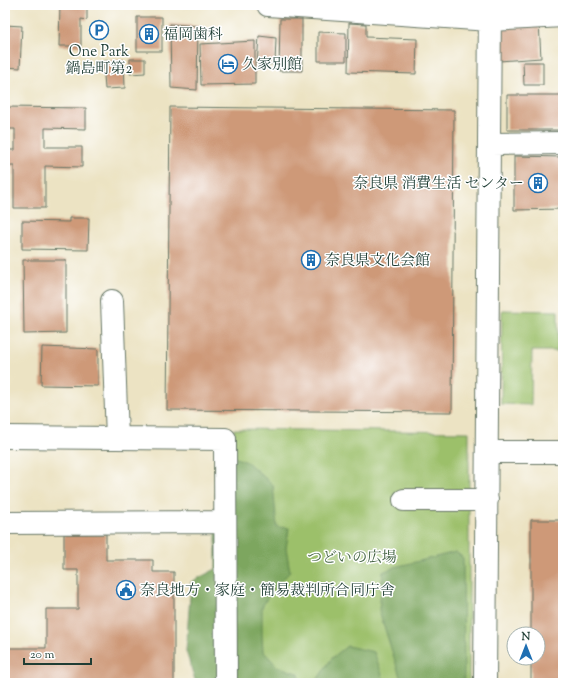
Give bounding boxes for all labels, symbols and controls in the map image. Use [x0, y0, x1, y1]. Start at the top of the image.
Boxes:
parking icon: One Park 鍋島町第2 [88, 19, 110, 41]
building icon: 福岡歯科 [138, 23, 160, 45]
place label: 福岡歯科 [163, 25, 223, 46]
place label: One Park 鍋島町第2 [65, 42, 133, 80]
hotel icon: 久家別館 [217, 53, 239, 75]
place label: 久家別館 [242, 55, 302, 76]
building icon: 奈良県 消費生活 センター [527, 172, 549, 194]
place label: 奈良県 消費生活 センター [353, 174, 524, 195]
building icon: 奈良県文化会館 [300, 249, 322, 271]
place label: 奈良県文化会館 [325, 251, 430, 272]
park label: つどいの広場 [307, 548, 397, 569]
public building icon: 奈良地方・家庭・簡易裁判所合同庁舎 [115, 579, 137, 601]
place label: 奈良地方・家庭・簡易裁判所合同庁舎 [140, 581, 395, 602]
north arrow [506, 626, 546, 666]
text: N [521, 629, 531, 645]
scale bar [24, 640, 91, 666]
text: 20 m [30, 646, 55, 664]

